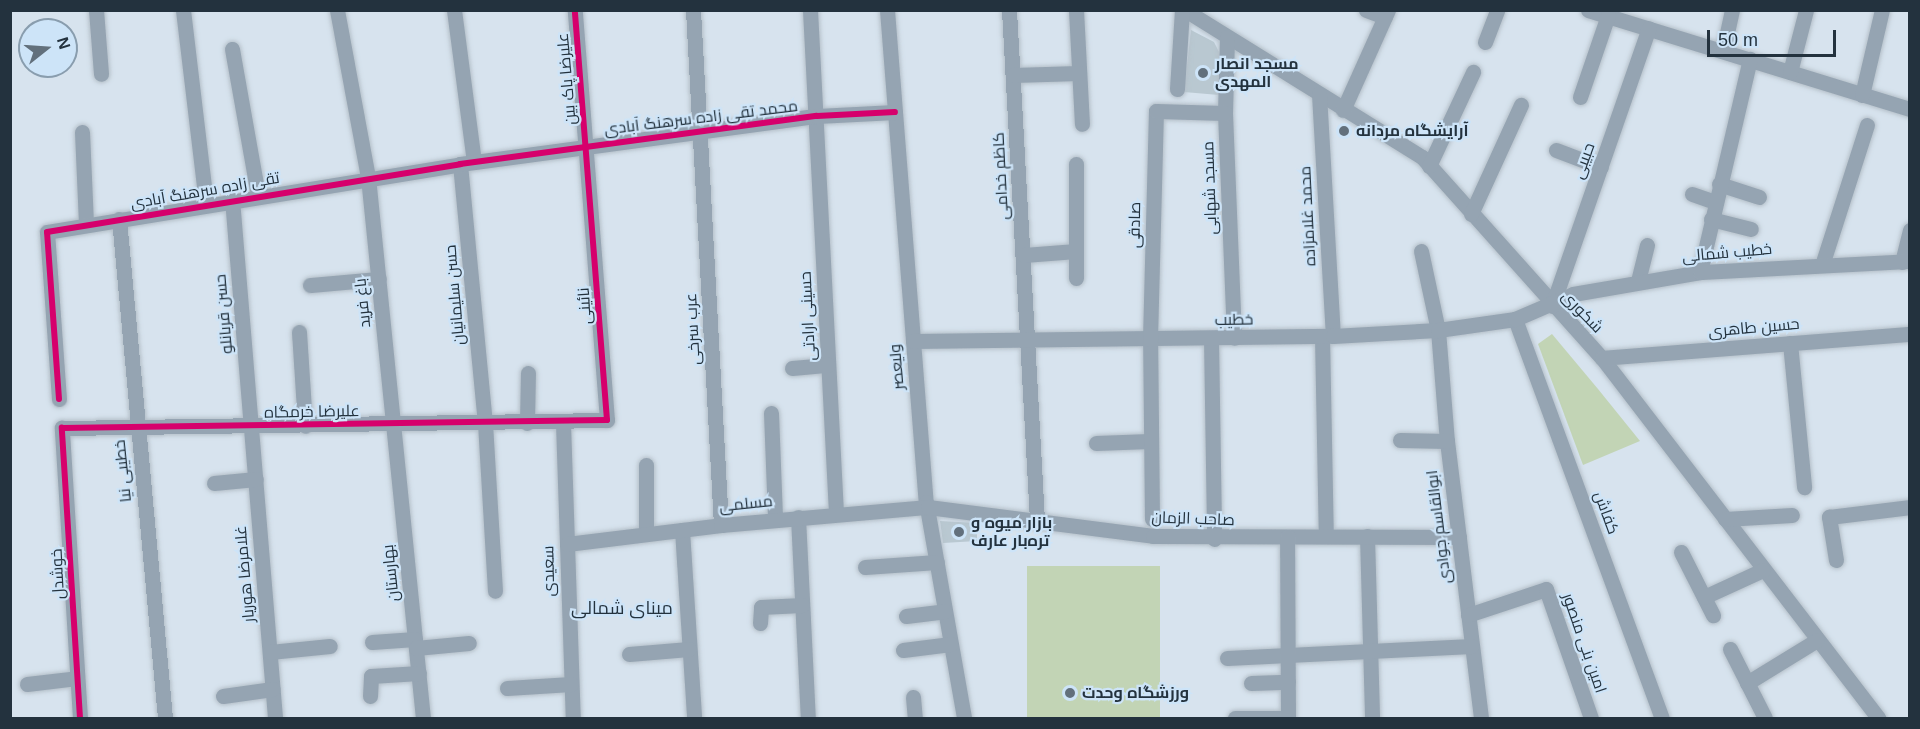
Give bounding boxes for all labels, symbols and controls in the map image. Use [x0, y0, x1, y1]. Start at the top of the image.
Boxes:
north arrow [18, 18, 78, 78]
scale bar [1710, 18, 1839, 56]
text: 50 m [1718, 30, 1758, 50]
street label: علیرضا پاک بین [553, 32, 581, 126]
text: N [54, 35, 74, 51]
place label: مسجد انصار المهدی [1215, 54, 1299, 92]
marker: مسجد انصار المهدی [1196, 66, 1210, 80]
street label: محمد تقی زاده سرهنگ آبادی [603, 97, 799, 139]
place label: آرایشگاه مردانه [1356, 121, 1468, 141]
marker: آرایشگاه مردانه [1337, 124, 1351, 138]
street label: کاظم خدامی [989, 132, 1013, 220]
street label: حبیبی [1569, 140, 1599, 182]
street label: مسجد شهابی [1199, 141, 1221, 235]
street label: محمد غلامزاده [1296, 165, 1320, 267]
street label: تقی زاده سرهنگ آبادی [129, 168, 281, 214]
street label: صادقی [1125, 202, 1145, 248]
street label: خطیب شمالی [1681, 239, 1773, 267]
street label: حسن سلیمانیان [441, 244, 469, 346]
street label: حسینی ارادتی [796, 271, 820, 361]
street label: حسن قربانلو [211, 273, 237, 355]
street label: باغ فرید [351, 277, 375, 329]
street label: نائینی [574, 287, 596, 325]
street label: شکوری [1557, 287, 1607, 337]
street label: عرب سرخی [682, 292, 704, 366]
street label: خطیب [1215, 310, 1253, 330]
street label: حسین طاهری [1708, 314, 1800, 342]
street label: ولیعصر [885, 343, 909, 391]
street label: علیرضا خرمگاه [264, 402, 360, 422]
street label: خطیبی نیا [110, 439, 136, 503]
street label: ابوالقاسم جوادی [1423, 469, 1455, 585]
street label: کفاش [1589, 489, 1623, 537]
street label: مسلمی [718, 492, 774, 516]
street label: صاحب الزمان [1151, 508, 1235, 530]
place label: بازار میوه و تره‌بار عارف [971, 513, 1052, 551]
street label: غلامرضا هوریار [231, 525, 259, 623]
marker: بازار میوه و تره‌بار عارف [952, 525, 966, 539]
street label: بهارستان [378, 544, 404, 602]
street label: سعیدی [539, 545, 559, 597]
street label: خوشدل [47, 548, 69, 600]
street label: امین بنی منصور [1558, 590, 1610, 696]
district label: مینای شمالی [571, 597, 673, 619]
place label: ورزشگاه وحدت [1082, 683, 1189, 703]
marker: ورزشگاه وحدت [1063, 686, 1077, 700]

